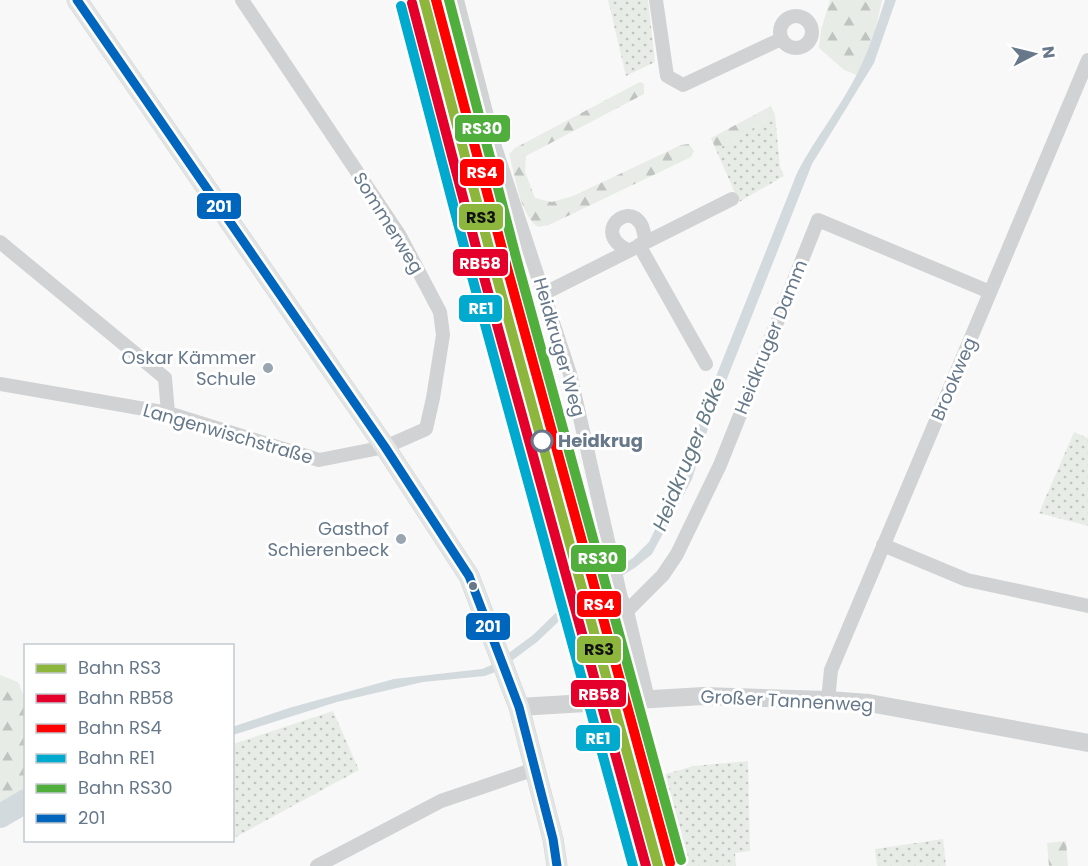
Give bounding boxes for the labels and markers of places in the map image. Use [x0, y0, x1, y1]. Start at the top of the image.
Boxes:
place label: Oskar Kämmer Schule [122, 345, 256, 391]
marker: Oskar Kämmer Schule [261, 361, 275, 375]
place label: Heidkrug [558, 428, 643, 453]
marker: Heidkrug [531, 430, 553, 452]
place label: Gasthof Schierenbeck [267, 516, 390, 562]
marker: Gasthof Schierenbeck [394, 532, 408, 546]
unlabelled marker [467, 580, 479, 592]

